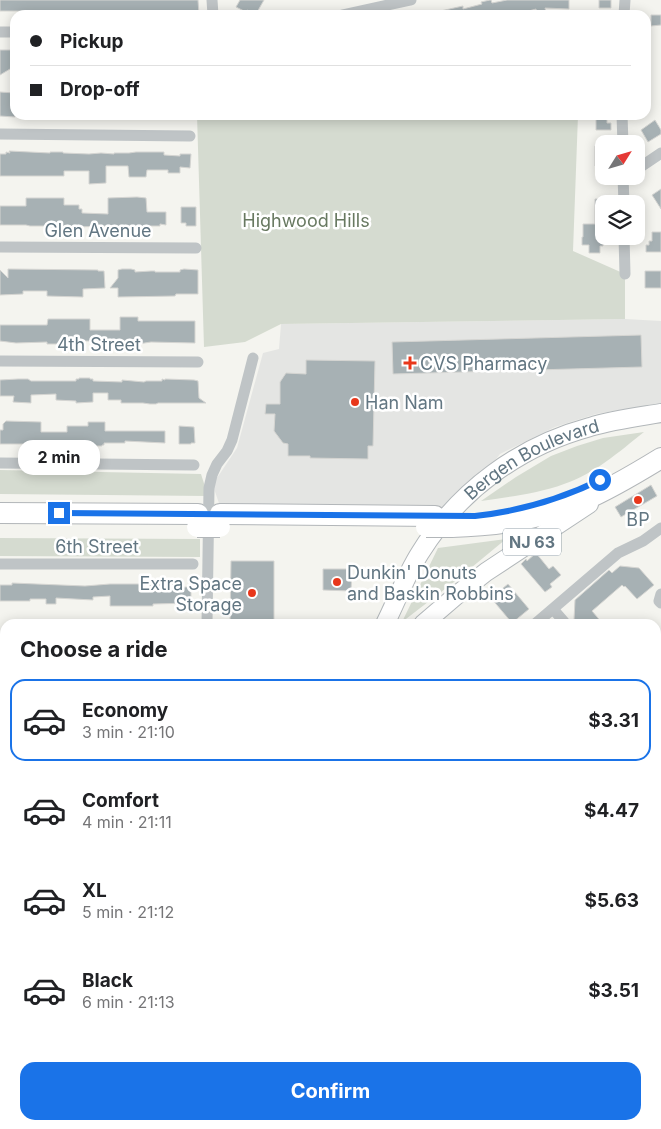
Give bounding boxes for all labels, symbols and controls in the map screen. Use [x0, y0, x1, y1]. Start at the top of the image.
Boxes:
text: Pickup [60, 30, 123, 53]
text: Drop-off [60, 78, 140, 101]
north arrow [595, 135, 645, 185]
map controls [595, 135, 645, 245]
button: layers [595, 195, 645, 245]
park label: Highwood Hills [242, 210, 370, 231]
street label: Glen Avenue [44, 220, 152, 241]
street label: 4th Street [57, 334, 141, 355]
place label: CVS Pharmacy [420, 353, 547, 374]
marker: CVS Pharmacy [404, 357, 416, 369]
place label: Han Nam [365, 392, 444, 413]
marker: Han Nam [349, 396, 361, 408]
street label: Bergen Boulevard [460, 414, 601, 503]
callout: 2 min [18, 440, 100, 476]
text: 2 min [38, 447, 80, 467]
route start [589, 469, 611, 491]
marker: BP [632, 494, 644, 506]
route end [48, 502, 70, 524]
place label: BP [626, 509, 650, 530]
road number: NJ 63 [503, 528, 561, 556]
street label: 6th Street [55, 536, 139, 557]
place label: Dunkin' Donuts and Baskin Robbins [347, 562, 514, 604]
place label: Extra Space Storage [140, 573, 242, 615]
marker: Dunkin' Donuts and Baskin Robbins [331, 576, 343, 588]
marker: Extra Space Storage [246, 587, 258, 599]
text: Choose a ride [20, 636, 168, 662]
icon: car [22, 698, 67, 743]
text: Economy [82, 699, 168, 722]
text: $3.31 [588, 709, 639, 732]
text: 3 min · 21:10 [82, 722, 175, 742]
icon: car [22, 788, 67, 833]
text: Comfort [82, 789, 159, 812]
text: $4.47 [584, 799, 639, 822]
text: 4 min · 21:11 [82, 812, 172, 832]
icon: car [22, 878, 67, 923]
text: XL [82, 879, 107, 902]
text: $5.63 [584, 889, 639, 912]
text: 5 min · 21:12 [82, 902, 174, 922]
icon: car [22, 968, 67, 1013]
text: Black [82, 969, 133, 992]
text: $3.51 [588, 979, 639, 1002]
text: 6 min · 21:13 [82, 992, 175, 1012]
button: Confirm [20, 1062, 641, 1120]

